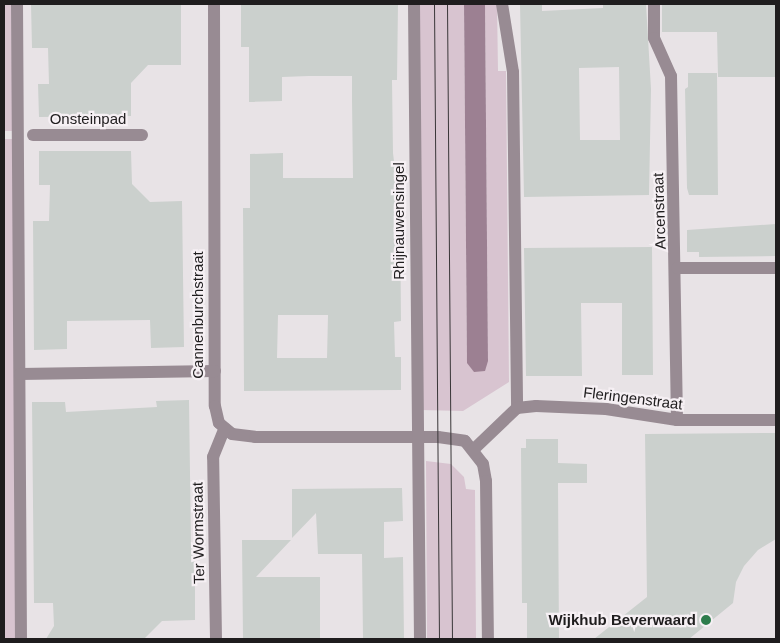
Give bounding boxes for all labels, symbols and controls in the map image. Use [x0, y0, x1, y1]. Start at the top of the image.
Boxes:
street label: Onsteinpad [50, 110, 126, 128]
street label: Rhijnauwensingel [390, 162, 408, 280]
street label: Arcenstraat [649, 172, 669, 250]
street label: Cannenburchstraat [189, 251, 207, 379]
street label: Fleringenstraat [582, 383, 684, 413]
street label: Ter Wormstraat [188, 482, 208, 584]
place label: Wijkhub Beverwaard [549, 611, 696, 629]
marker: Wijkhub Beverwaard [700, 614, 712, 626]

